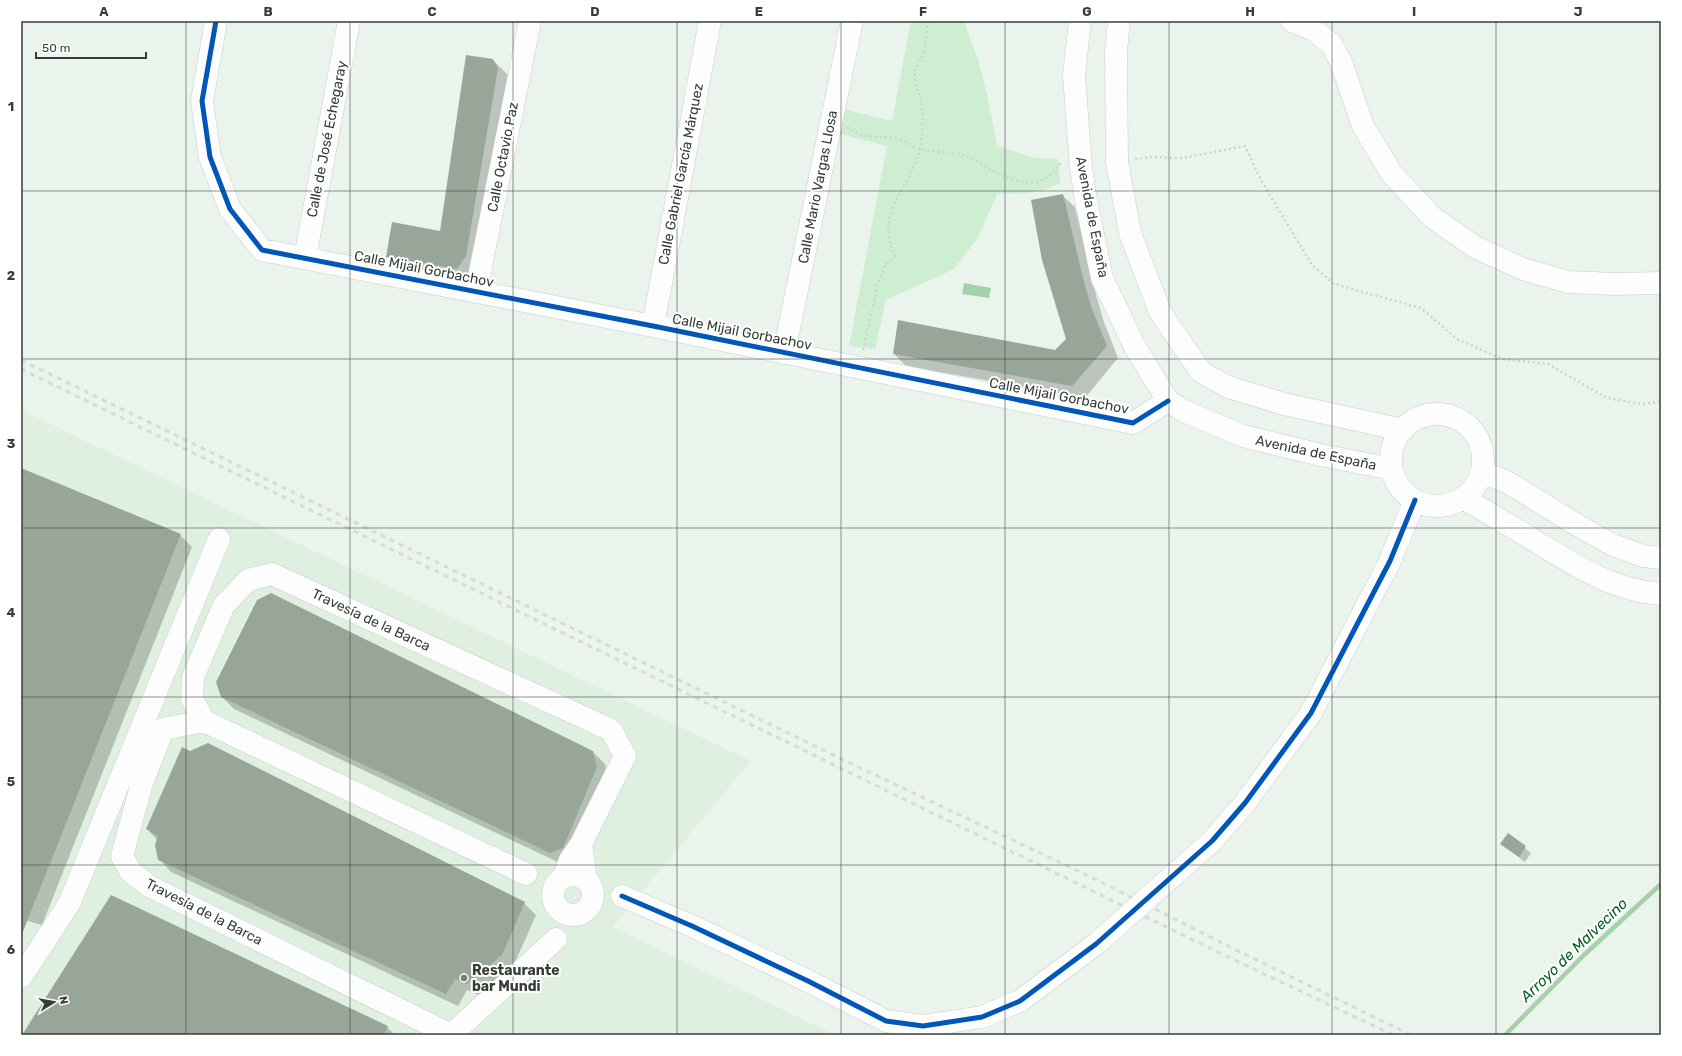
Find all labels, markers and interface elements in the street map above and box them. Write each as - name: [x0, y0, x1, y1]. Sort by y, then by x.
- text: A: [99, 4, 109, 19]
- text: B: [263, 4, 273, 19]
- text: C: [427, 4, 437, 19]
- text: D: [590, 4, 600, 19]
- text: E: [755, 4, 763, 19]
- text: F: [919, 4, 927, 19]
- text: G: [1082, 4, 1092, 19]
- text: H: [1245, 4, 1255, 19]
- text: I: [1412, 4, 1416, 19]
- text: J: [1574, 4, 1582, 19]
- scale bar: [36, 34, 146, 60]
- text: 50 m: [42, 41, 70, 55]
- street label: Calle de José Echegaray: [303, 59, 351, 219]
- street label: Calle Gabriel García Márquez: [655, 82, 707, 266]
- text: 1: [8, 99, 14, 114]
- street label: Calle Octavio Paz: [484, 101, 522, 213]
- street label: Calle Mario Vargas Llosa: [795, 109, 841, 265]
- street label: Avenida de España: [1072, 155, 1112, 279]
- street label: Calle Mijail Gorbachov: [353, 247, 495, 291]
- text: 2: [7, 268, 15, 283]
- street label: Calle Mijail Gorbachov: [671, 310, 813, 354]
- street label: Calle Mijail Gorbachov: [988, 374, 1130, 418]
- street label: Avenida de España: [1254, 432, 1378, 474]
- text: 3: [7, 436, 16, 451]
- street label: Travesía de la Barca: [309, 585, 433, 655]
- text: 4: [7, 605, 16, 620]
- text: 5: [7, 774, 15, 789]
- street label: Travesía de la Barca: [143, 875, 265, 949]
- water label: Arroyo de Malvecino: [1516, 894, 1631, 1006]
- text: 6: [7, 942, 16, 957]
- place label: Restaurante bar Mundi: [472, 962, 560, 995]
- marker: Restaurante bar Mundi: [459, 973, 469, 983]
- north arrow: [34, 982, 74, 1022]
- text: N: [56, 995, 70, 1005]

